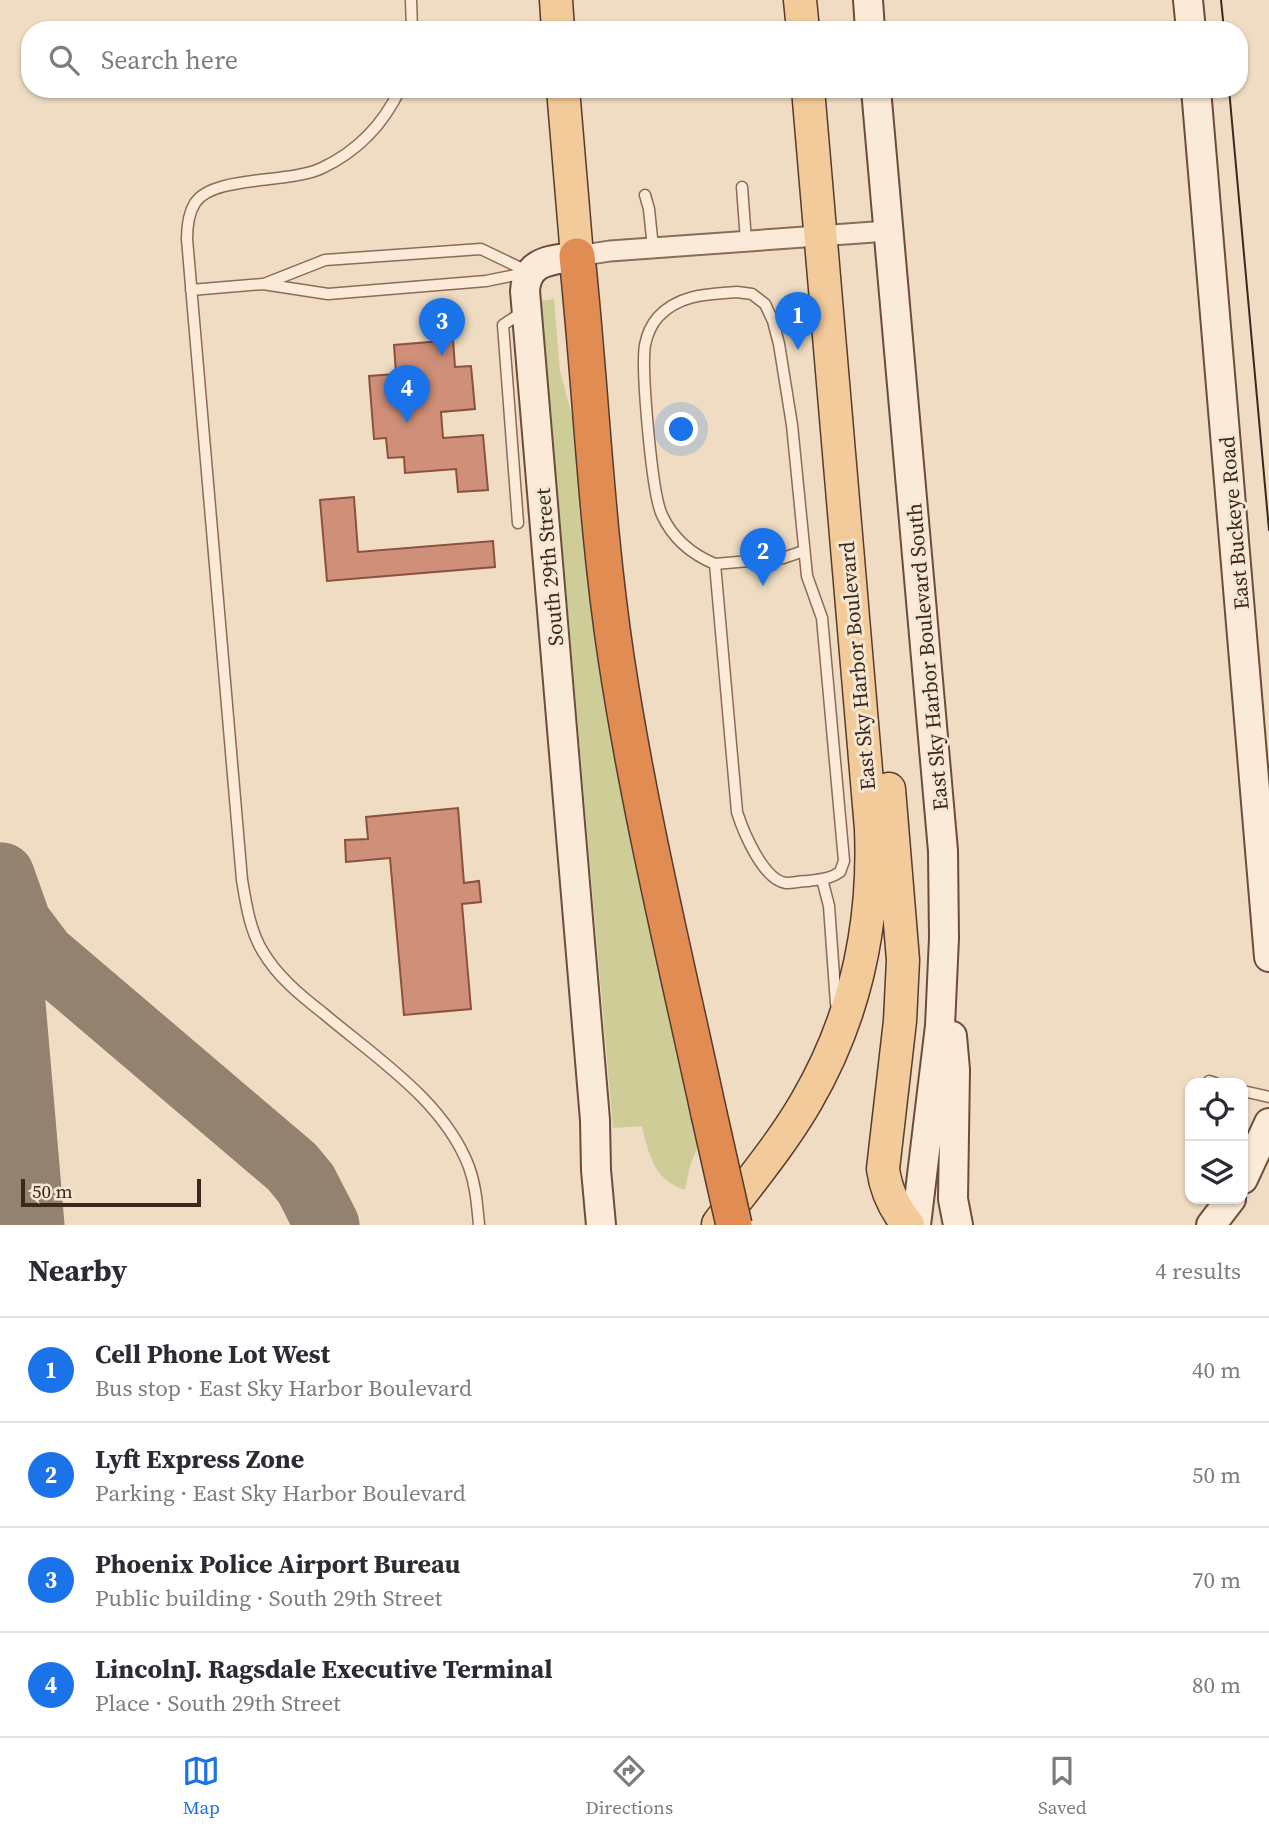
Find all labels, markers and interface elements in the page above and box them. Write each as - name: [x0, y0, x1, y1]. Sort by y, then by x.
- search box: [21, 21, 1248, 98]
- icon: search: [45, 41, 83, 79]
- text: Search here: [101, 42, 238, 78]
- pin: 1: [775, 292, 821, 350]
- pin: 3: [419, 298, 465, 356]
- pin: 4: [384, 365, 430, 423]
- your location: [664, 412, 698, 446]
- street label: East Buckeye Road: [1212, 435, 1256, 611]
- street label: South 29th Street: [528, 487, 570, 647]
- street label: East Sky Harbor Boulevard South: [899, 502, 955, 812]
- pin: 2: [740, 528, 786, 586]
- street label: East Sky Harbor Boulevard: [832, 540, 882, 792]
- map controls: [1185, 1078, 1248, 1204]
- button: locate: [1185, 1078, 1248, 1141]
- button: layers: [1185, 1141, 1248, 1204]
- scale bar: [21, 1176, 201, 1208]
- text: 50 m: [32, 1178, 73, 1204]
- text: Nearby: [28, 1250, 127, 1291]
- text: 4 results: [1155, 1255, 1241, 1287]
- text: Cell Phone Lot West: [95, 1336, 330, 1372]
- text: 1: [45, 1354, 57, 1386]
- text: 40 m: [1192, 1354, 1241, 1386]
- text: Bus stop · East Sky Harbor Boulevard: [95, 1372, 472, 1404]
- text: Lyft Express Zone: [95, 1441, 304, 1477]
- text: 2: [45, 1459, 57, 1491]
- text: 50 m: [1192, 1459, 1241, 1491]
- text: Parking · East Sky Harbor Boulevard: [95, 1477, 466, 1509]
- text: Phoenix Police Airport Bureau: [95, 1546, 460, 1582]
- text: 3: [45, 1564, 57, 1596]
- text: 70 m: [1192, 1564, 1241, 1596]
- text: Public building · South 29th Street: [95, 1582, 442, 1614]
- text: LincolnJ. Ragsdale Executive Terminal: [95, 1651, 553, 1687]
- text: 4: [45, 1669, 57, 1701]
- text: 80 m: [1192, 1669, 1241, 1701]
- text: Place · South 29th Street: [95, 1687, 341, 1719]
- tab: Map: [182, 1752, 220, 1820]
- tab: Directions: [585, 1752, 673, 1820]
- tab: Saved: [1038, 1752, 1087, 1820]

